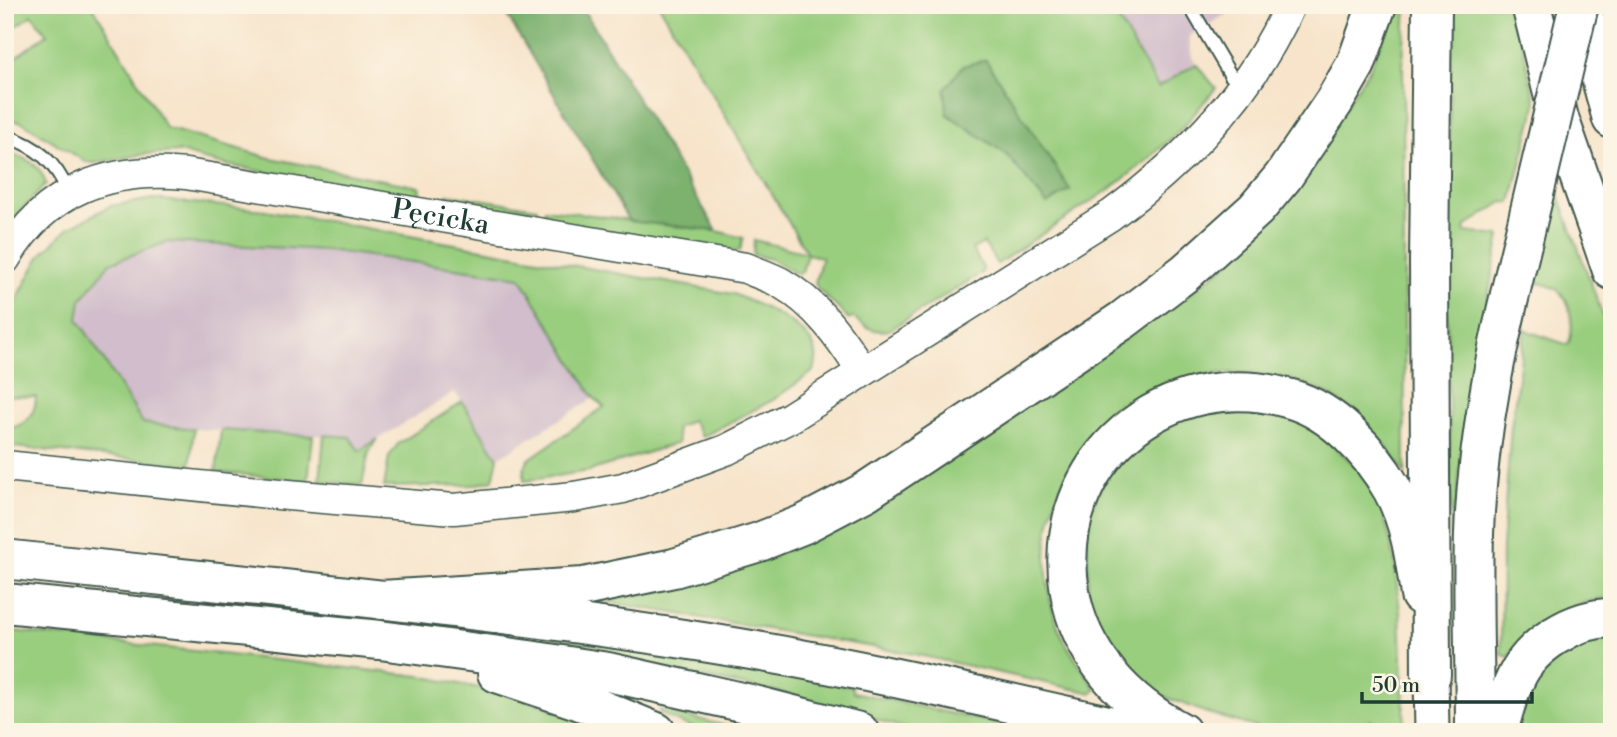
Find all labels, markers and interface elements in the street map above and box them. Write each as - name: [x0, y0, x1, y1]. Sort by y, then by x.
- street label: Pęcicka: [389, 191, 493, 242]
- scale bar: [1362, 660, 1531, 704]
- text: 50 m: [1372, 673, 1420, 699]

